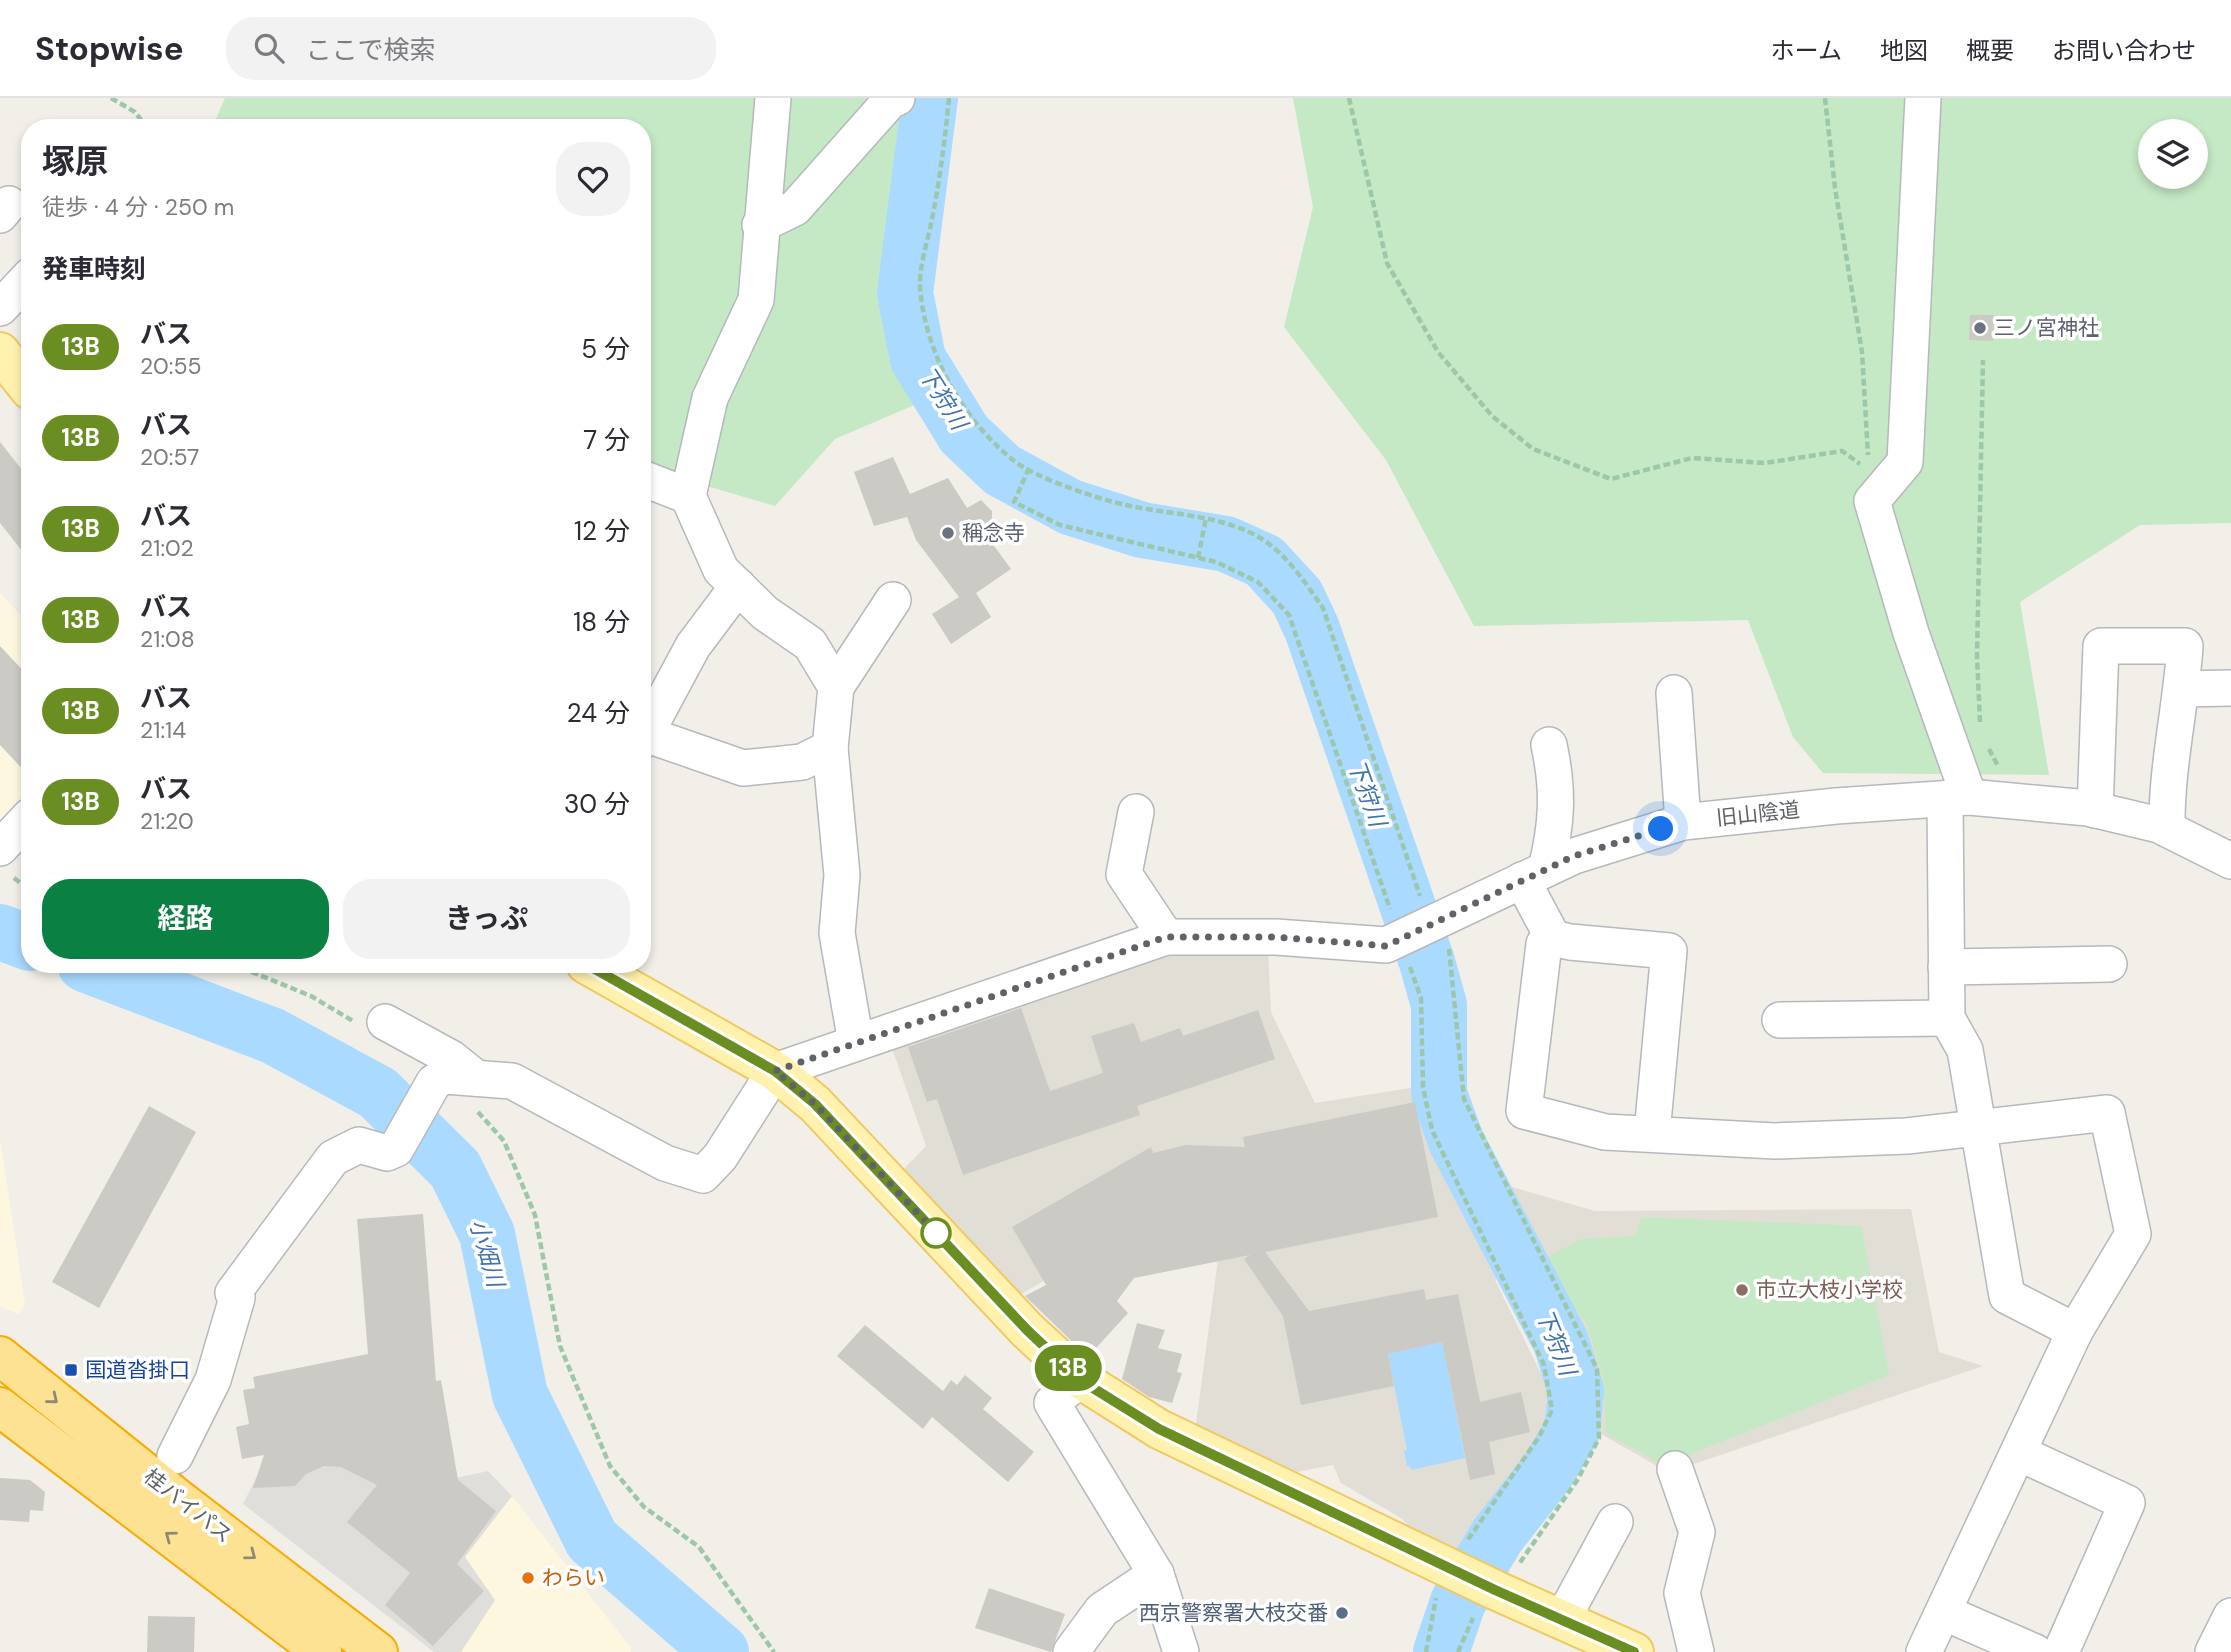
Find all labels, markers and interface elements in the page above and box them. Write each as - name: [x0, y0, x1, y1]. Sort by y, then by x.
- search box: [226, 17, 716, 80]
- text: Stopwise: [35, 27, 184, 70]
- icon: search: [250, 29, 288, 67]
- text: ここで検索: [306, 33, 436, 67]
- text: ホーム: [1771, 35, 1842, 66]
- text: 地図: [1880, 35, 1928, 66]
- text: 概要: [1966, 35, 2014, 66]
- text: お問い合わせ: [2052, 35, 2196, 66]
- map controls: [2138, 119, 2208, 189]
- button: layers: [2138, 119, 2208, 189]
- text: 塚原: [42, 140, 108, 183]
- button: heart: [556, 142, 630, 216]
- text: 徒歩 · 4 分 · 250 m: [42, 192, 234, 222]
- text: 発車時刻: [42, 252, 146, 286]
- place label: 三ノ宮神社: [1994, 314, 2099, 342]
- text: バス: [140, 317, 192, 351]
- marker: 三ノ宮神社: [1972, 320, 1988, 336]
- text: 13B: [61, 331, 100, 362]
- text: 5 分: [581, 332, 630, 366]
- text: 20:55: [140, 351, 201, 381]
- water label: 下狩川: [912, 361, 976, 438]
- text: バス: [140, 408, 192, 442]
- text: 13B: [61, 422, 100, 453]
- text: 7 分: [583, 423, 630, 457]
- text: 20:57: [140, 442, 199, 472]
- text: バス: [140, 499, 192, 533]
- text: 13B: [61, 513, 100, 544]
- text: 12 分: [574, 514, 630, 548]
- place label: 稱念寺: [962, 519, 1025, 547]
- marker: 稱念寺: [940, 525, 956, 541]
- text: 21:02: [140, 533, 194, 563]
- text: バス: [140, 590, 192, 624]
- text: 13B: [61, 604, 100, 635]
- text: 18 分: [573, 605, 630, 639]
- text: 21:08: [140, 624, 195, 654]
- text: バス: [140, 681, 192, 715]
- text: 13B: [61, 695, 100, 726]
- text: 24 分: [567, 696, 630, 730]
- text: 21:14: [140, 715, 186, 745]
- water label: 下狩川: [1341, 755, 1394, 833]
- text: バス: [140, 772, 192, 806]
- text: 13B: [61, 786, 100, 817]
- text: 30 分: [564, 787, 630, 821]
- street label: 旧山陰道: [1715, 796, 1801, 832]
- text: 21:20: [140, 806, 194, 836]
- your location: [1643, 811, 1678, 846]
- button: 経路: [42, 879, 329, 959]
- button: きっぷ: [343, 879, 630, 959]
- water label: 小畑川: [463, 1216, 512, 1293]
- unlabelled marker: [921, 1218, 951, 1248]
- place label: 市立大枝小学校: [1756, 1276, 1903, 1304]
- marker: 市立大枝小学校: [1734, 1282, 1750, 1298]
- water label: 下狩川: [1529, 1304, 1584, 1382]
- line badge: 13B: [1028, 1345, 1108, 1391]
- text: 13B: [1049, 1352, 1087, 1383]
- place label: 国道沓掛口: [85, 1356, 190, 1384]
- marker: 国道沓掛口: [63, 1362, 79, 1378]
- one-way arrow: [46, 1390, 58, 1403]
- street label: 桂バイパス: [138, 1463, 238, 1549]
- one-way arrow: [165, 1532, 178, 1545]
- one-way arrow: [243, 1546, 256, 1559]
- place label: わらい: [542, 1564, 605, 1592]
- marker: わらい: [520, 1570, 536, 1586]
- place label: 西京警察署大枝交番: [1139, 1599, 1328, 1627]
- marker: 西京警察署大枝交番: [1334, 1605, 1350, 1621]

